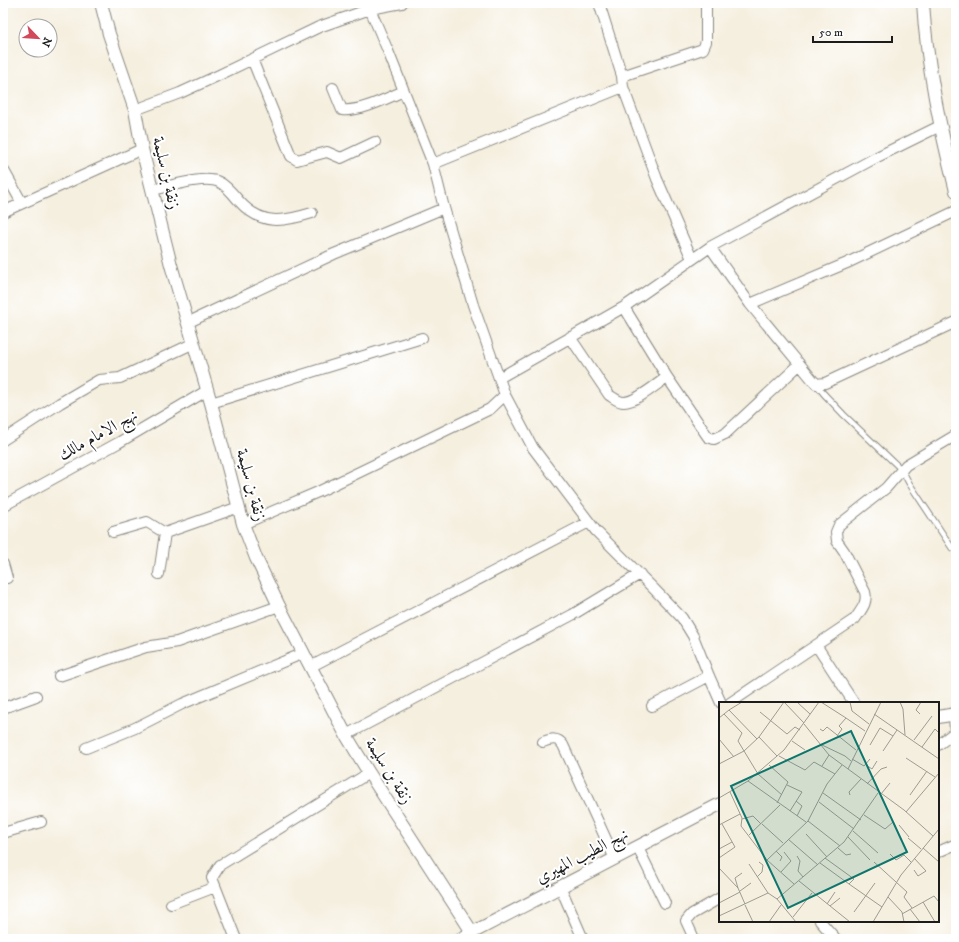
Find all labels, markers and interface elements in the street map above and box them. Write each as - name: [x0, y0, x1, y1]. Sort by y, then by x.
- north arrow: [18, 18, 58, 58]
- scale bar: [813, 18, 892, 44]
- text: 50 m: [819, 25, 843, 40]
- text: N: [38, 35, 54, 49]
- street label: زنقة بن سليمة: [147, 134, 185, 212]
- street label: نهج الامام مالك: [54, 404, 144, 469]
- street label: زنقة بن سليمة: [231, 446, 271, 524]
- inset map: [719, 702, 939, 922]
- street label: زنقة بن سليمة: [360, 734, 418, 808]
- street label: نهج الطيب المهيري: [532, 823, 634, 892]

